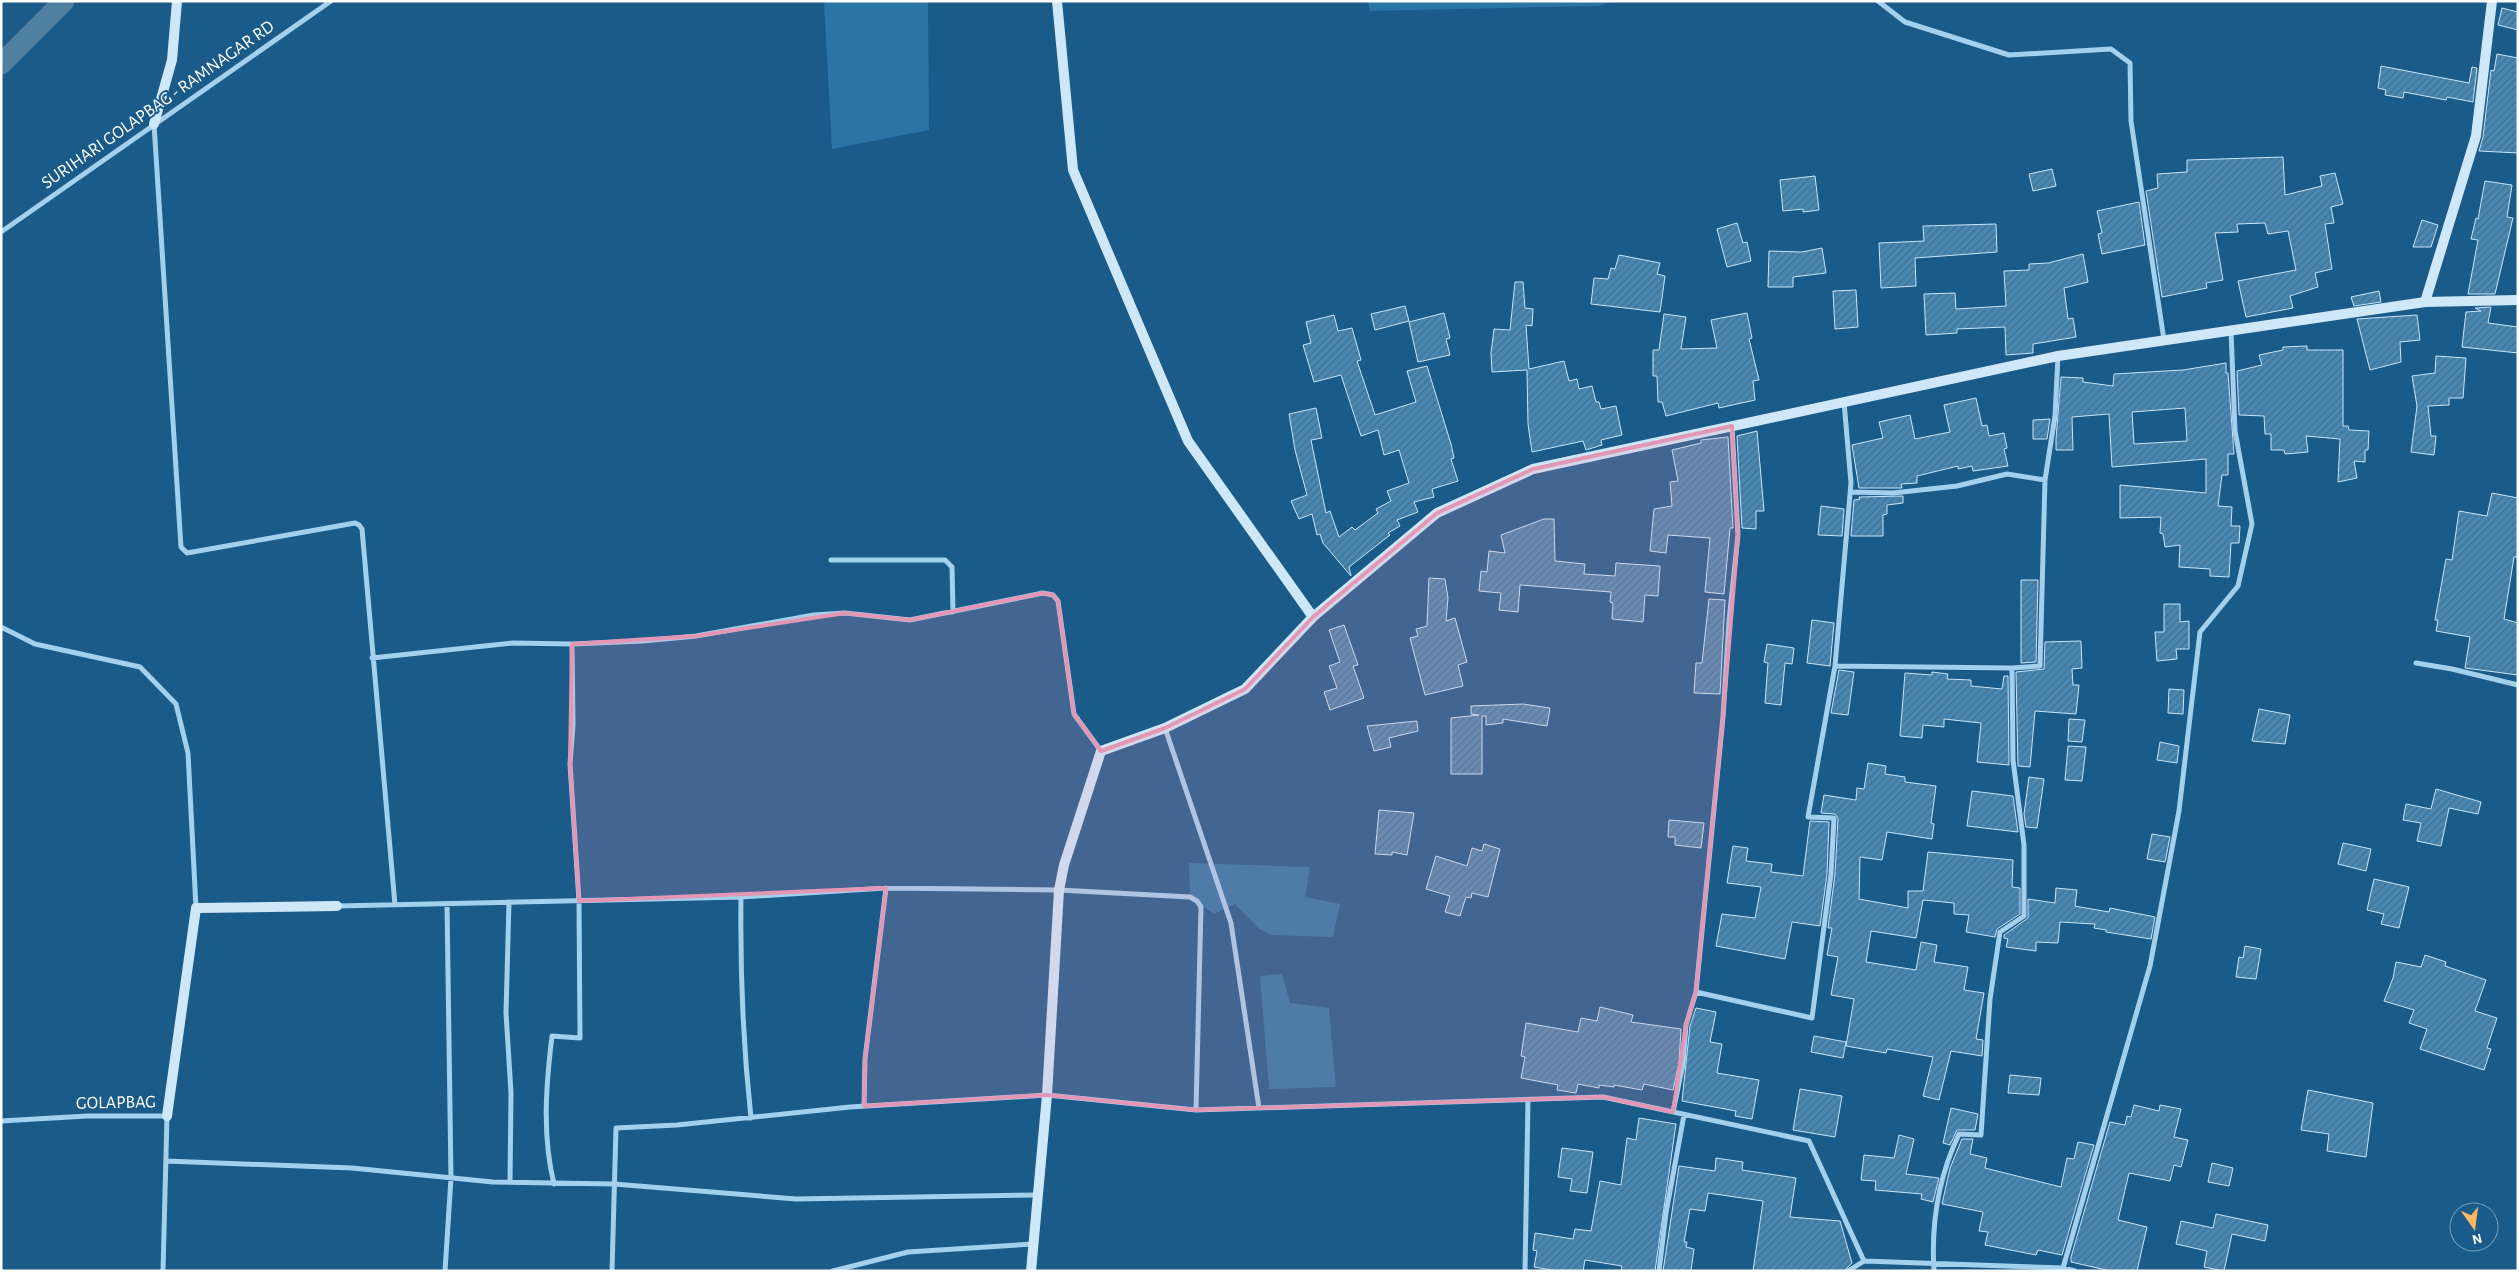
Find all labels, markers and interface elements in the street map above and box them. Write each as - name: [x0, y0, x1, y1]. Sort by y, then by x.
- street label: SURIHARI GOLAPBAG - RAMNAGAR RD: [38, 17, 278, 193]
- street label: GOLAPBAG: [76, 1093, 156, 1113]
- north arrow: [2449, 1202, 2499, 1252]
- text: N: [2470, 1231, 2483, 1247]

